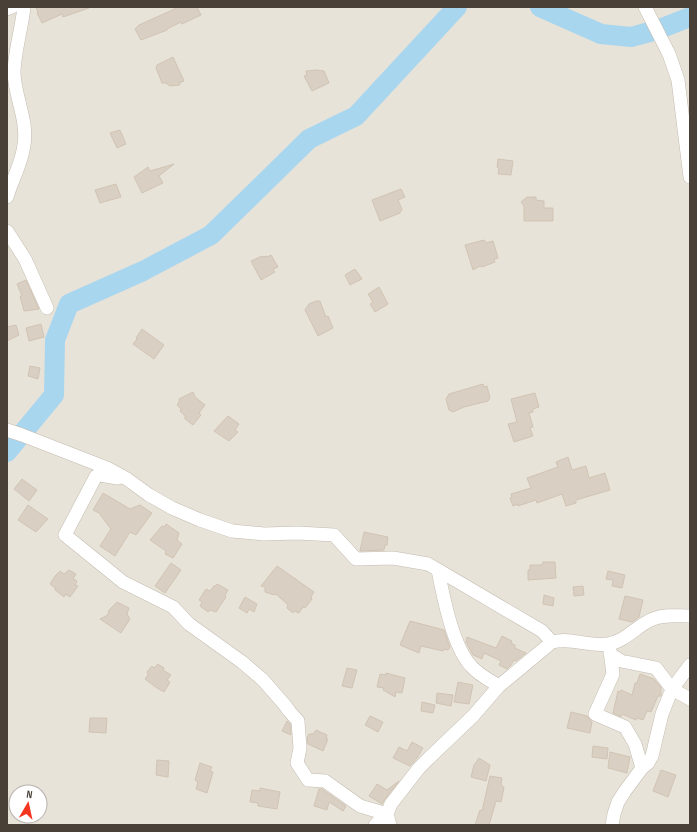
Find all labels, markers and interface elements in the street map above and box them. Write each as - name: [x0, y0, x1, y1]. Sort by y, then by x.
- north arrow: [8, 784, 48, 824]
- text: N: [26, 788, 34, 802]

